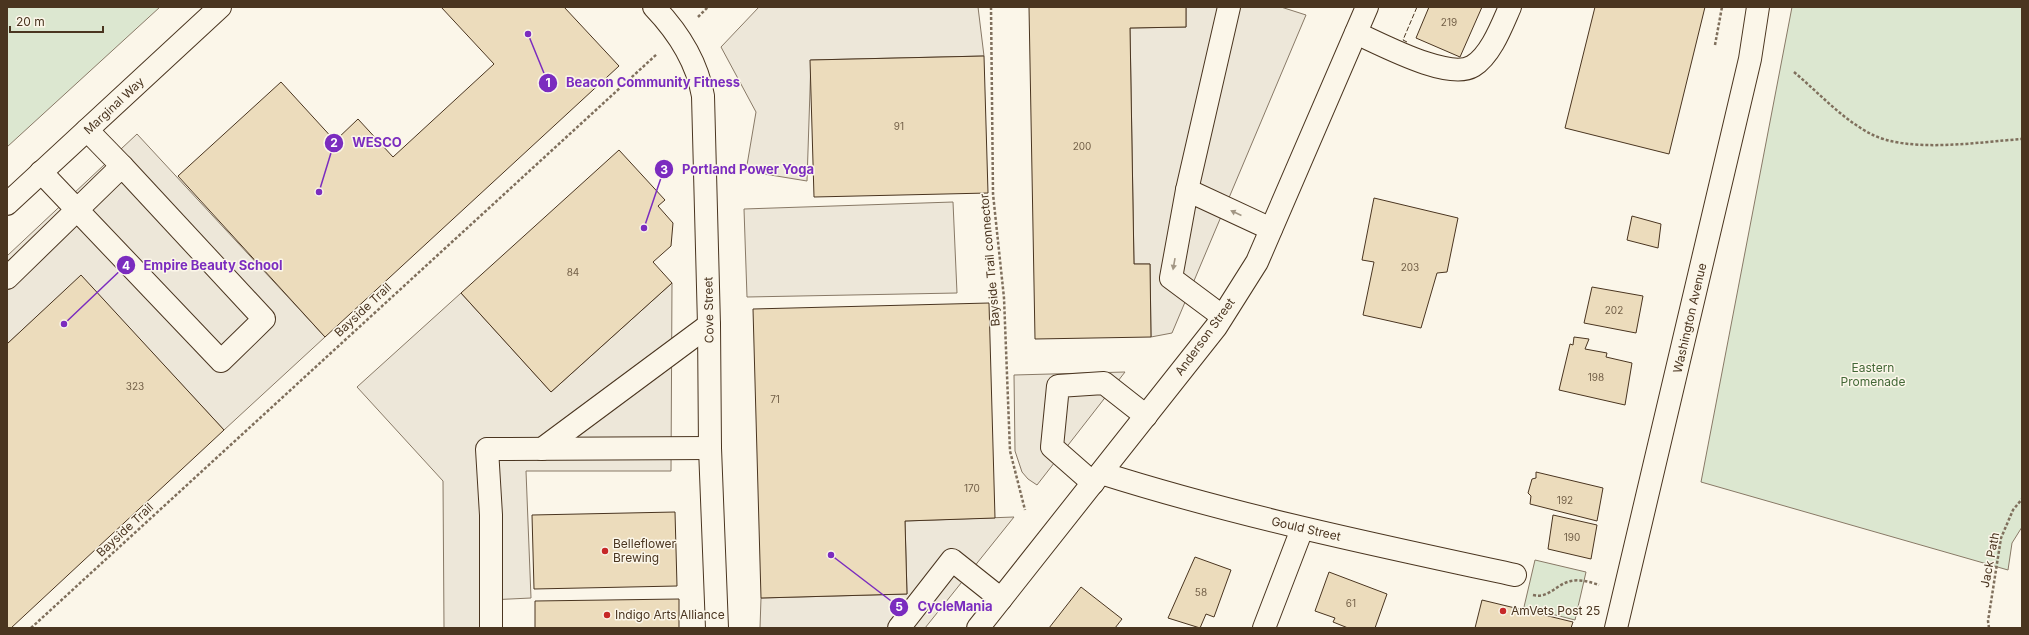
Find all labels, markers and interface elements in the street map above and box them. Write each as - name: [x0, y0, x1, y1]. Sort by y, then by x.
- scale bar: [10, 8, 103, 34]
- text: 20 m: [16, 14, 45, 29]
- house number: 219: [1441, 16, 1457, 28]
- callout: Beacon Community Fitness: [538, 70, 748, 95]
- street label: Marginal Way: [80, 74, 147, 137]
- text: Beacon Community Fitness: [566, 74, 740, 90]
- text: 1: [545, 75, 551, 90]
- house number: 91: [894, 120, 904, 132]
- callout: WESCO: [324, 130, 410, 155]
- text: WESCO: [352, 134, 402, 150]
- text: 2: [330, 135, 338, 150]
- house number: 200: [1073, 140, 1091, 152]
- callout: Portland Power Yoga: [654, 157, 822, 182]
- text: Portland Power Yoga: [682, 161, 814, 177]
- text: 3: [660, 162, 668, 177]
- street label: Bayside Trail connector: [976, 193, 1003, 327]
- one-way arrow: [1230, 210, 1242, 216]
- callout: Empire Beauty School: [116, 253, 291, 278]
- text: Empire Beauty School: [143, 257, 283, 273]
- text: 4: [122, 258, 130, 273]
- one-way arrow: [1171, 258, 1177, 270]
- house number: 203: [1401, 261, 1419, 273]
- street label: Washington Avenue: [1670, 261, 1709, 374]
- house number: 84: [567, 266, 579, 278]
- street label: Cove Street: [700, 277, 717, 343]
- street label: Bayside Trail: [331, 280, 394, 340]
- street label: Anderson Street: [1171, 295, 1238, 378]
- house number: 202: [1605, 304, 1623, 316]
- park label: Eastern Promenade: [1841, 360, 1905, 389]
- house number: 198: [1588, 371, 1604, 383]
- house number: 323: [126, 380, 144, 392]
- house number: 71: [770, 393, 780, 405]
- house number: 170: [964, 482, 980, 494]
- house number: 192: [1557, 494, 1573, 506]
- street label: Bayside Trail: [93, 500, 156, 560]
- street label: Gould Street: [1270, 513, 1342, 544]
- house number: 190: [1564, 531, 1580, 543]
- street label: Jack Path: [1977, 531, 2002, 589]
- place label: Belleflower Brewing: [613, 536, 677, 565]
- marker: Belleflower Brewing: [600, 546, 610, 556]
- house number: 58: [1195, 586, 1207, 598]
- callout: CycleMania: [889, 594, 1000, 619]
- house number: 61: [1346, 597, 1356, 609]
- text: CycleMania: [917, 598, 993, 614]
- text: 5: [895, 599, 903, 614]
- place label: AmVets Post 25: [1511, 603, 1600, 618]
- marker: AmVets Post 25: [1498, 606, 1508, 616]
- place label: Indigo Arts Alliance: [615, 607, 725, 622]
- marker: Indigo Arts Alliance: [602, 610, 612, 620]

